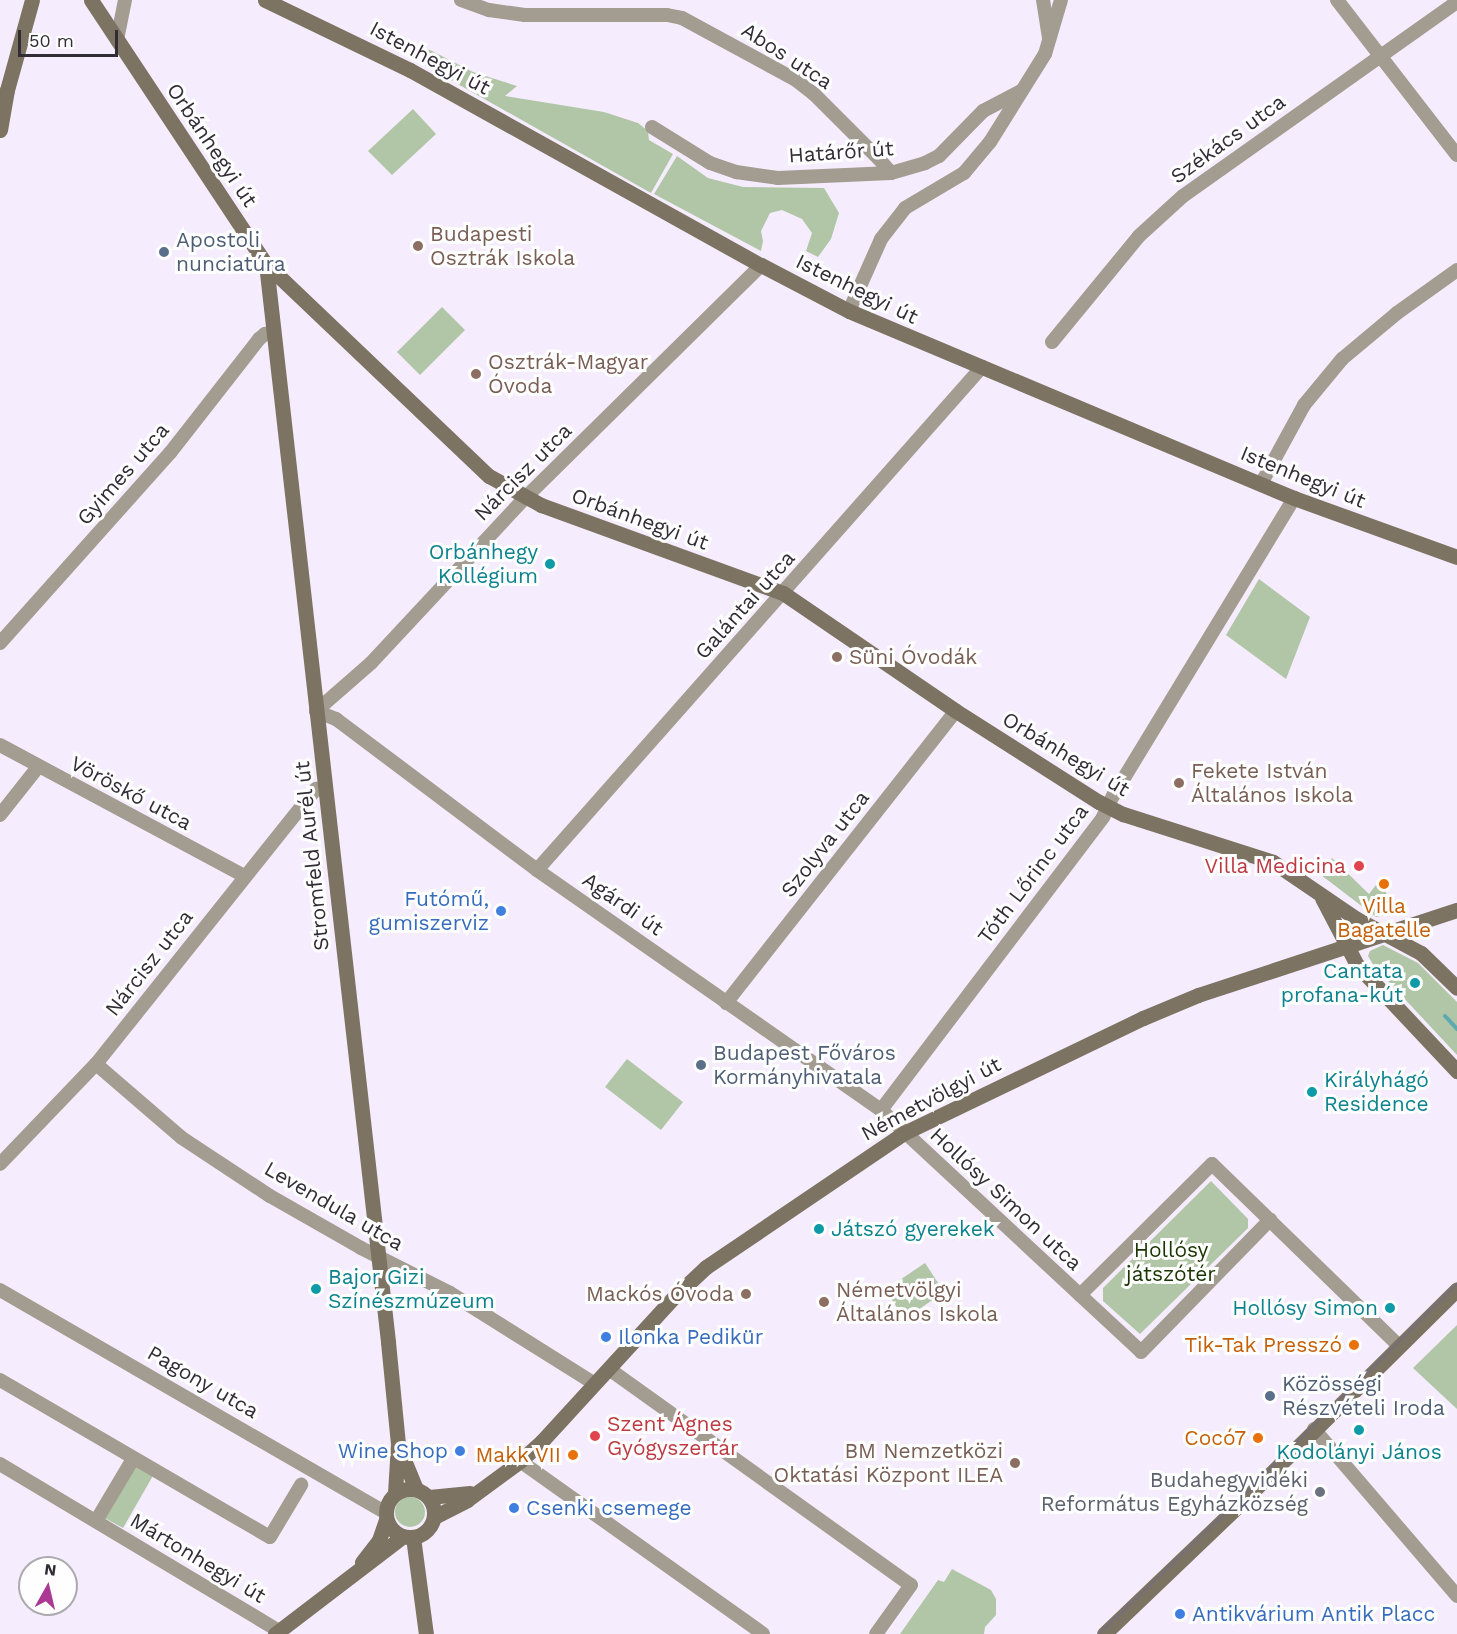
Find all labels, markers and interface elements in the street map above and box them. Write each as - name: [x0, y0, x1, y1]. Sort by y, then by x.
- street label: Istenhegyi út: [366, 16, 494, 100]
- street label: Abos utca: [737, 17, 837, 95]
- scale bar: [21, 18, 122, 56]
- text: 50 m: [29, 30, 74, 51]
- street label: Orbánhegyi út: [161, 78, 263, 212]
- street label: Székács utca: [1166, 89, 1290, 189]
- street label: Határőr út: [787, 136, 895, 168]
- place label: Budapesti Osztrák Iskola: [430, 221, 576, 271]
- place label: Apostoli nunciatúra: [176, 227, 286, 277]
- marker: Budapesti Osztrák Iskola: [411, 239, 425, 253]
- marker: Apostoli nunciatúra: [157, 245, 171, 259]
- street label: Istenhegyi út: [792, 249, 922, 329]
- place label: Osztrák-Magyar Óvoda: [488, 349, 648, 399]
- marker: Osztrák-Magyar Óvoda: [469, 367, 483, 381]
- street label: Gyimes utca: [72, 418, 174, 530]
- street label: Nárcisz utca: [469, 418, 577, 526]
- street label: Istenhegyi út: [1237, 440, 1369, 514]
- street label: Orbánhegyi út: [568, 483, 712, 555]
- place label: Orbánhegy Kollégium: [429, 539, 538, 589]
- street label: Galántai utca: [690, 546, 800, 664]
- marker: Orbánhegy Kollégium: [543, 557, 557, 571]
- place label: Süni Óvodák: [849, 644, 977, 670]
- marker: Süni Óvodák: [830, 650, 844, 664]
- street label: Orbánhegyi út: [998, 706, 1134, 802]
- street label: Vöröskő utca: [66, 750, 196, 836]
- place label: Fekete István Általános Iskola: [1191, 758, 1353, 808]
- street label: Stromfeld Aurél út: [289, 759, 335, 953]
- marker: Fekete István Általános Iskola: [1172, 776, 1186, 790]
- street label: Szolyva utca: [775, 785, 875, 903]
- street label: Tóth Lőrinc utca: [972, 799, 1094, 949]
- place label: Villa Medicina: [1204, 853, 1346, 879]
- marker: Villa Medicina: [1350, 857, 1368, 875]
- street label: Agárdi út: [578, 867, 668, 941]
- marker: Villa Bagatelle: [1377, 877, 1391, 891]
- place label: Futómű, gumiszerviz: [369, 886, 489, 936]
- place label: Villa Bagatelle: [1337, 893, 1431, 943]
- marker: Futómű, gumiszerviz: [494, 904, 508, 918]
- street label: Nárcisz utca: [100, 905, 198, 1021]
- place label: Cantata profana-kút: [1281, 958, 1403, 1008]
- marker: Cantata profana-kút: [1408, 976, 1422, 990]
- place label: Budapest Főváros Kormányhivatala: [713, 1040, 896, 1090]
- street label: Németvölgyi út: [857, 1052, 1005, 1146]
- marker: Budapest Főváros Kormányhivatala: [694, 1058, 708, 1072]
- place label: Királyhágó Residence: [1324, 1067, 1429, 1117]
- marker: Királyhágó Residence: [1305, 1085, 1319, 1099]
- street label: Hollósy Simon utca: [925, 1122, 1087, 1276]
- street label: Levendula utca: [260, 1156, 408, 1256]
- place label: Játszó gyerekek: [831, 1216, 995, 1242]
- marker: Játszó gyerekek: [812, 1222, 826, 1236]
- park label: Hollósy játszótér: [1126, 1237, 1216, 1287]
- place label: Bajor Gizi Színészmúzeum: [328, 1264, 495, 1314]
- place label: Németvölgyi Általános Iskola: [836, 1277, 998, 1327]
- place label: Mackós Óvoda: [586, 1281, 734, 1307]
- marker: Bajor Gizi Színészmúzeum: [309, 1282, 323, 1296]
- marker: Mackós Óvoda: [739, 1287, 753, 1301]
- marker: Németvölgyi Általános Iskola: [817, 1295, 831, 1309]
- place label: Hollósy Simon: [1232, 1295, 1378, 1321]
- marker: Hollósy Simon: [1383, 1301, 1397, 1315]
- place label: Ilonka Pedikür: [618, 1324, 764, 1350]
- marker: Ilonka Pedikür: [599, 1330, 613, 1344]
- place label: Tik-Tak Presszó: [1184, 1332, 1342, 1358]
- marker: Tik-Tak Presszó: [1347, 1338, 1361, 1352]
- street label: Pagony utca: [143, 1340, 263, 1424]
- place label: Közösségi Részvételi Iroda: [1282, 1371, 1445, 1421]
- marker: Közösségi Részvételi Iroda: [1263, 1389, 1277, 1403]
- place label: Szent Ágnes Gyógyszertár: [607, 1411, 739, 1461]
- marker: Kodolányi János: [1352, 1423, 1366, 1437]
- place label: Cocó7: [1184, 1425, 1246, 1451]
- marker: Szent Ágnes Gyógyszertár: [588, 1429, 602, 1443]
- marker: Cocó7: [1251, 1431, 1265, 1445]
- place label: Wine Shop: [338, 1438, 448, 1464]
- place label: BM Nemzetközi Oktatási Központ ILEA: [774, 1438, 1003, 1488]
- place label: Kodolányi János: [1276, 1439, 1442, 1465]
- place label: Makk VII: [474, 1442, 561, 1468]
- marker: Wine Shop: [453, 1444, 467, 1458]
- marker: Makk VII: [566, 1448, 580, 1462]
- marker: BM Nemzetközi Oktatási Központ ILEA: [1008, 1456, 1022, 1470]
- place label: Budahegyvidéki Református Egyházközség: [1041, 1467, 1308, 1517]
- marker: Budahegyvidéki Református Egyházközség: [1313, 1485, 1327, 1499]
- place label: Csenki csemege: [526, 1495, 692, 1521]
- marker: Csenki csemege: [507, 1501, 521, 1515]
- street label: Mártonhegyi út: [126, 1508, 270, 1608]
- north arrow: [18, 1556, 78, 1616]
- text: N: [43, 1559, 57, 1580]
- place label: Antikvárium Antik Placc: [1192, 1601, 1437, 1627]
- marker: Antikvárium Antik Placc: [1173, 1607, 1187, 1621]

